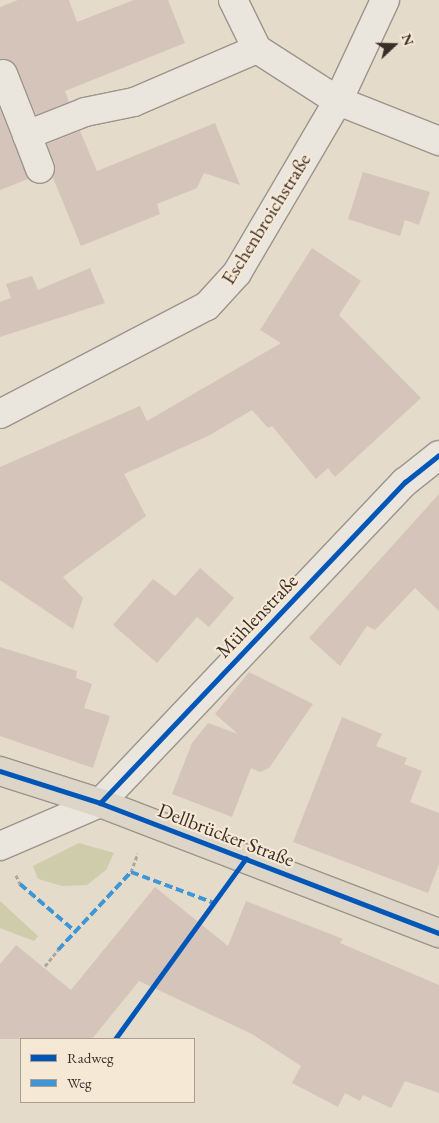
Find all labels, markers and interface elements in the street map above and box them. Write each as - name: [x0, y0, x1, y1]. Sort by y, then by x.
- north arrow: [369, 20, 419, 70]
- text: N: [398, 31, 418, 48]
- street label: Eschenbroichstraße: [216, 149, 316, 289]
- street label: Mühlenstraße: [211, 569, 303, 663]
- street label: Dellbrücker Straße: [154, 798, 298, 872]
- legend: [20, 1038, 195, 1103]
- text: Radweg: [67, 1048, 114, 1067]
- text: Weg: [67, 1073, 92, 1092]

